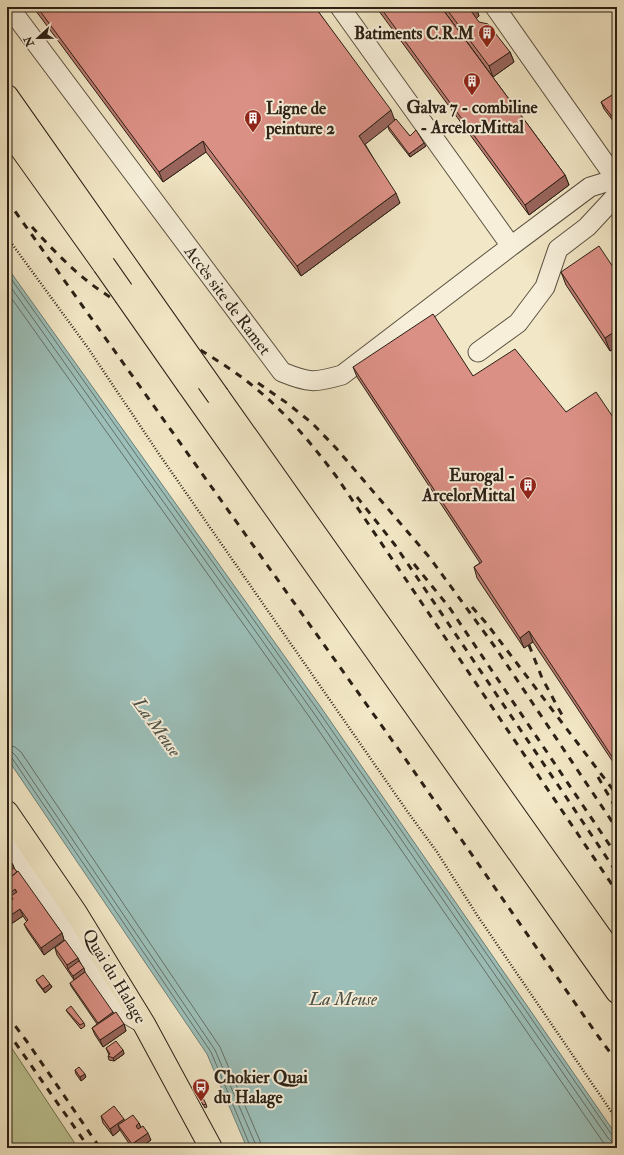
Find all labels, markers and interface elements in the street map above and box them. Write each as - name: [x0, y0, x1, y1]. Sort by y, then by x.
- north arrow: [18, 18, 58, 58]
- place label: Batiments C.R.M: [354, 23, 475, 44]
- building icon: Batiments C.R.M: [477, 23, 497, 48]
- text: N: [21, 33, 37, 49]
- building icon: Galva 7 - combiline - ArcelorMittal: [462, 71, 482, 96]
- place label: Galva 7 - combiline - ArcelorMittal: [406, 97, 538, 138]
- place label: Ligne de peinture 2: [265, 98, 335, 140]
- building icon: Ligne de peinture 2: [243, 108, 263, 133]
- street label: Accès site de Ramet: [179, 241, 276, 359]
- place label: Eurogal - ArcelorMittal: [421, 465, 516, 506]
- building icon: Eurogal - ArcelorMittal: [518, 475, 538, 500]
- water label: La Meuse: [127, 692, 186, 762]
- street label: Quai du Halage: [78, 925, 151, 1027]
- water label: La Meuse: [308, 988, 378, 1011]
- place label: Chokier Quai du Halage: [214, 1067, 308, 1109]
- bus stop icon: Chokier Quai du Halage: [191, 1077, 211, 1102]

